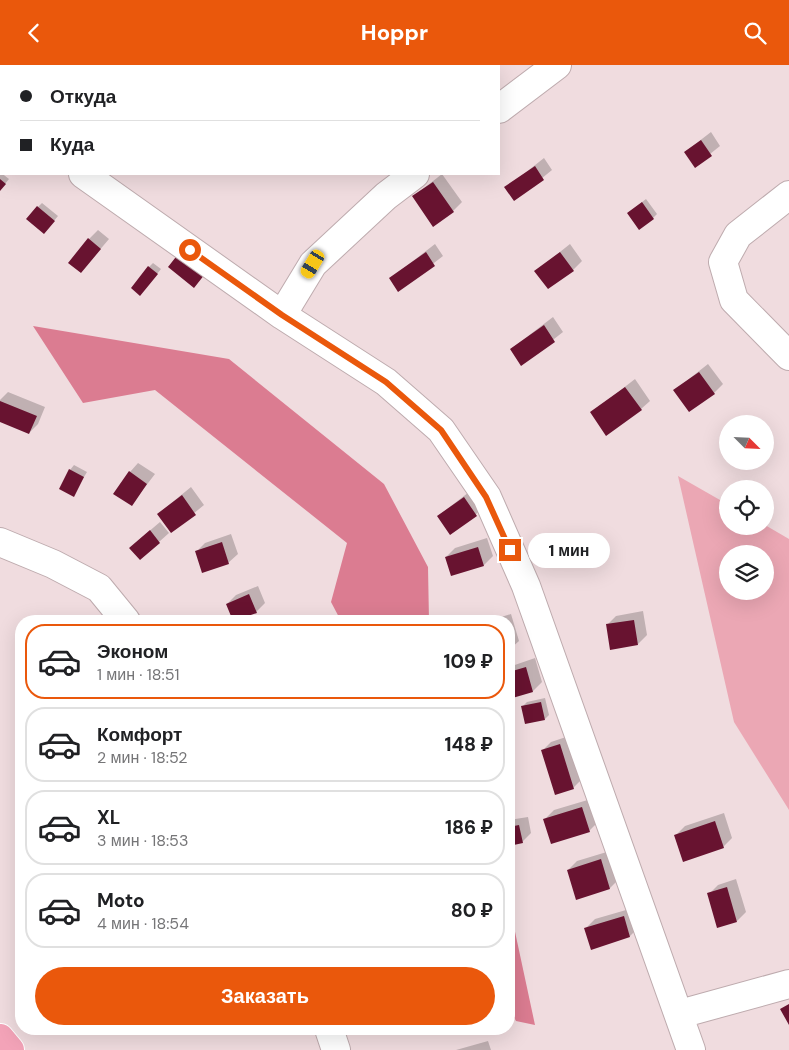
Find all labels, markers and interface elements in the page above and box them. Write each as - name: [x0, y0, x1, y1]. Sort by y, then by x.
- text: Hoppr: [361, 18, 428, 47]
- icon: back: [20, 19, 48, 47]
- icon: search: [741, 19, 769, 47]
- text: Откуда: [50, 84, 116, 109]
- text: Куда: [50, 132, 94, 157]
- route start: [179, 239, 201, 261]
- car: [298, 247, 327, 281]
- north arrow: [719, 415, 774, 470]
- map controls: [719, 415, 774, 600]
- button: locate: [719, 480, 774, 535]
- callout: 1 мин: [528, 533, 610, 567]
- route end: [499, 539, 521, 561]
- text: 1 мин: [549, 540, 589, 561]
- button: layers: [719, 545, 774, 600]
- icon: car: [37, 639, 82, 684]
- text: Эконом: [97, 639, 168, 664]
- text: 109 ₽: [444, 649, 493, 674]
- text: 1 мин · 18:51: [97, 664, 179, 685]
- icon: car: [37, 722, 82, 767]
- text: Комфорт: [97, 722, 182, 747]
- text: 148 ₽: [445, 732, 493, 757]
- text: 2 мин · 18:52: [97, 747, 188, 768]
- icon: car: [37, 805, 82, 850]
- text: XL: [97, 805, 120, 830]
- text: 186 ₽: [445, 815, 493, 840]
- text: 3 мин · 18:53: [97, 830, 188, 851]
- icon: car: [37, 888, 82, 933]
- text: Moto: [97, 888, 145, 913]
- text: 80 ₽: [451, 898, 493, 923]
- text: 4 мин · 18:54: [97, 913, 189, 934]
- button: Заказать: [35, 967, 495, 1025]

